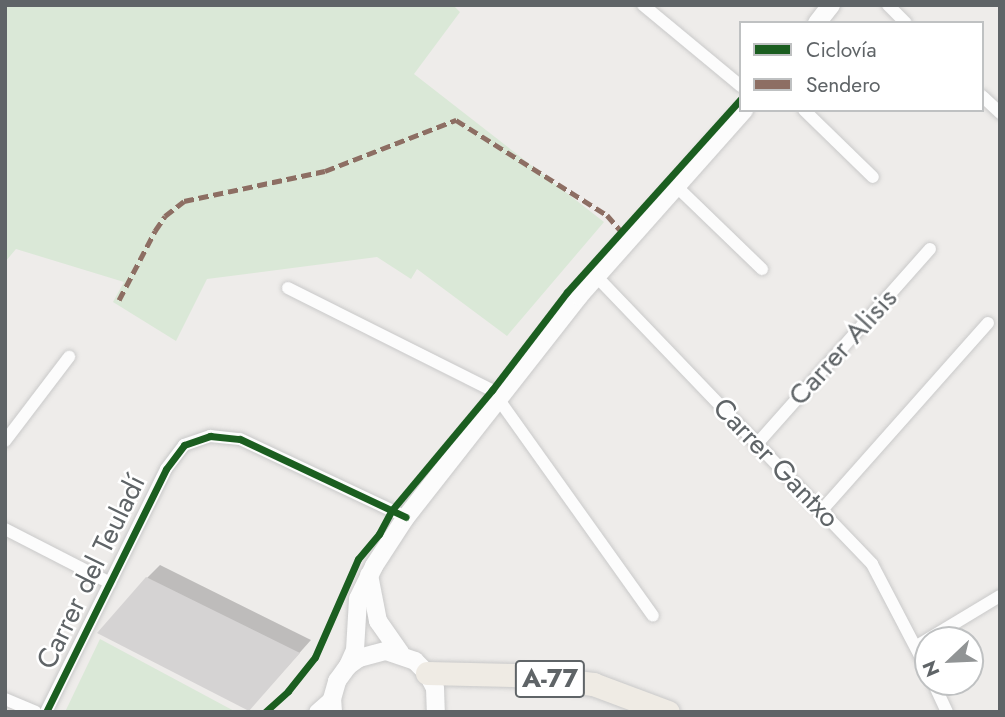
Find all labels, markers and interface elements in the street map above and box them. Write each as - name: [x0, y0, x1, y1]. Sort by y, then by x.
- legend: [739, 21, 984, 112]
- text: Ciclovía: [806, 35, 877, 65]
- text: Sendero: [806, 70, 881, 100]
- street label: Carrer Alisis: [782, 282, 904, 412]
- street label: Carrer Gantxo: [706, 391, 846, 535]
- street label: Carrer del Teuladí: [30, 470, 152, 674]
- north arrow: [914, 626, 984, 696]
- road number: A-77: [513, 656, 587, 702]
- text: N: [916, 656, 946, 681]

